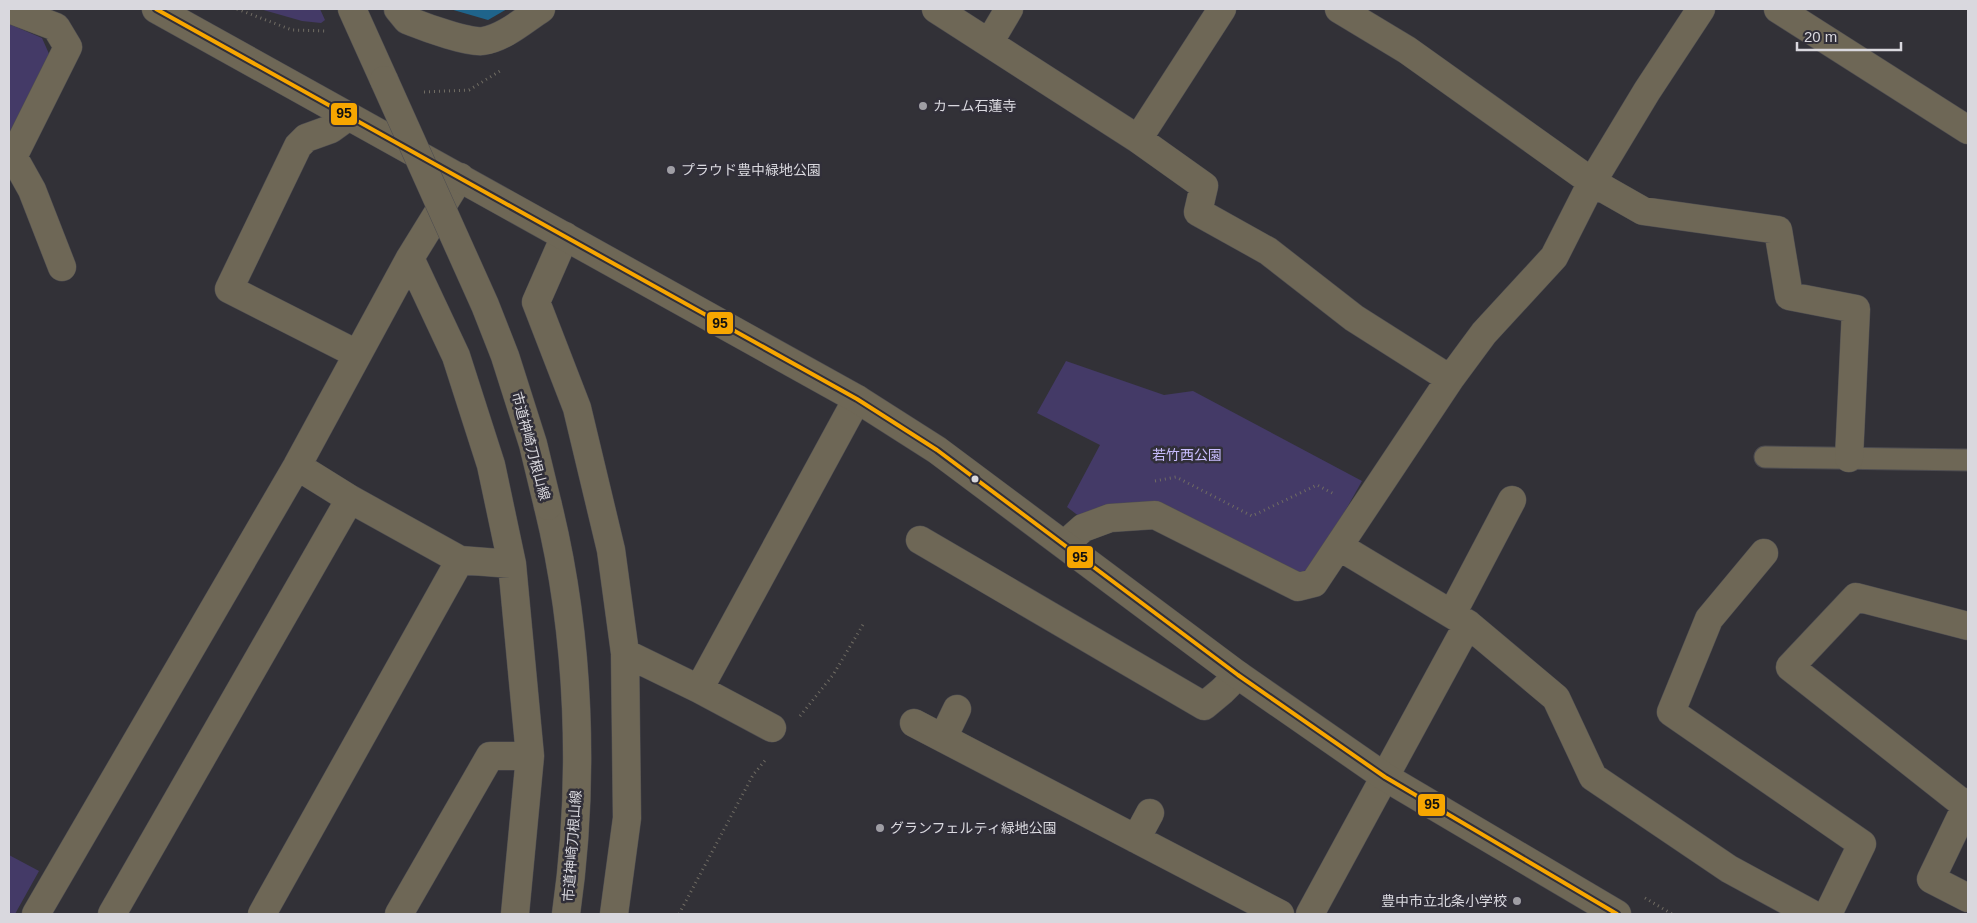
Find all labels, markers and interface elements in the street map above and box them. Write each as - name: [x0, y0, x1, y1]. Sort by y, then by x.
- scale bar: [1797, 20, 1901, 52]
- text: 20 m: [1804, 28, 1837, 45]
- place label: カーム石蓮寺: [933, 98, 1017, 114]
- marker: カーム石蓮寺: [917, 100, 929, 112]
- line badge: 95: [330, 102, 358, 126]
- text: 95: [336, 105, 352, 121]
- place label: プラウド豊中緑地公園: [681, 162, 821, 178]
- marker: プラウド豊中緑地公園: [665, 164, 677, 176]
- line badge: 95: [706, 311, 734, 335]
- text: 95: [712, 315, 728, 331]
- street label: 市道神崎刀根山線: [509, 390, 553, 502]
- park label: 若竹西公園: [1152, 447, 1222, 463]
- unlabelled marker: [970, 474, 980, 484]
- line badge: 95: [1066, 545, 1094, 569]
- text: 95: [1072, 549, 1088, 565]
- street label: 市道神崎刀根山線: [560, 790, 584, 902]
- line badge: 95: [1417, 793, 1446, 817]
- text: 95: [1424, 796, 1440, 812]
- place label: グランフェルティ緑地公園: [890, 820, 1057, 836]
- marker: グランフェルティ緑地公園: [874, 822, 886, 834]
- place label: 豊中市立北条小学校: [1381, 893, 1507, 909]
- marker: 豊中市立北条小学校: [1511, 895, 1523, 907]

